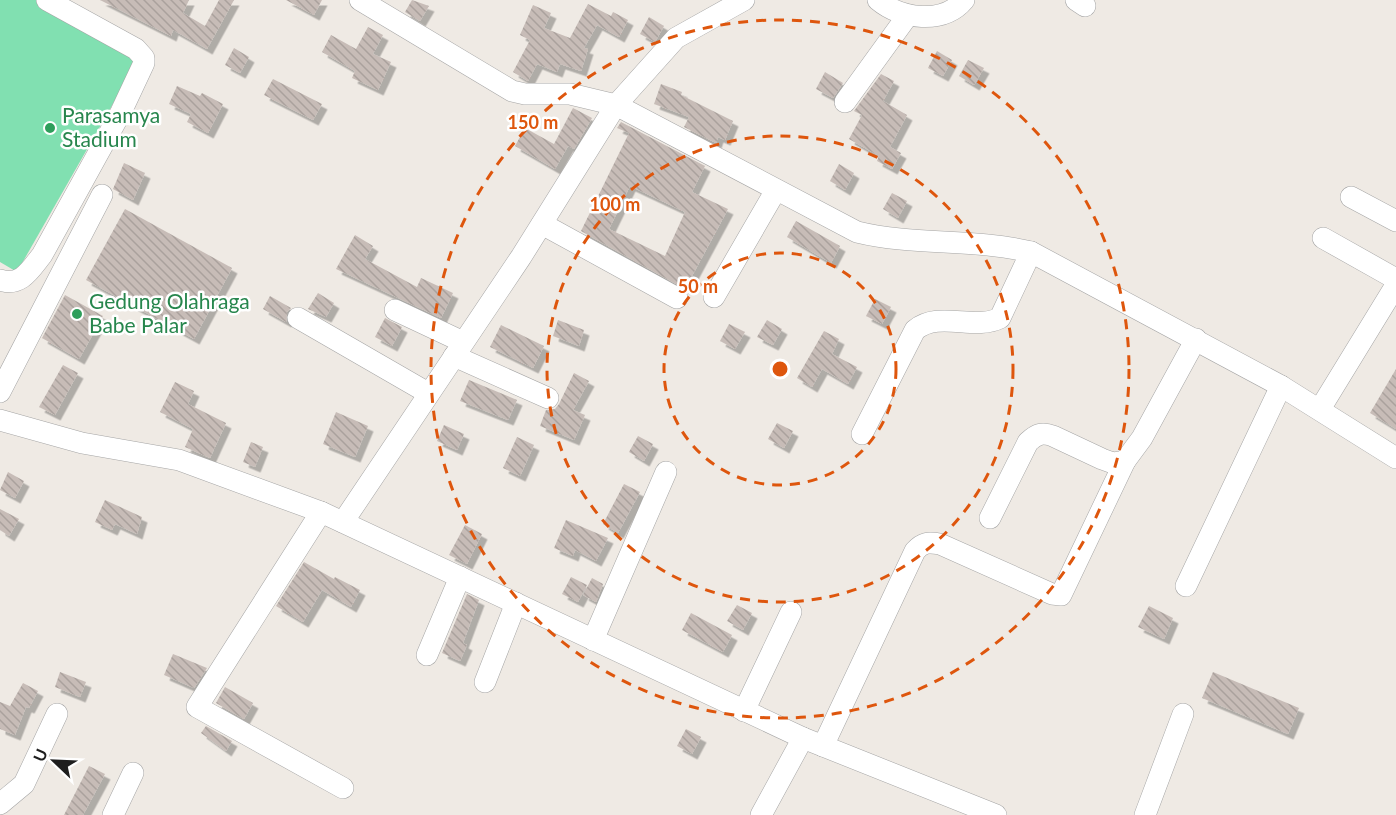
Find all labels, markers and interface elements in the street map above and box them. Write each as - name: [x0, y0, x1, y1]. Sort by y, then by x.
- place label: Parasamya Stadium: [62, 102, 160, 151]
- text: 150 m: [508, 111, 558, 133]
- marker: Parasamya Stadium: [43, 121, 57, 135]
- text: 100 m: [590, 193, 640, 215]
- text: 50 m: [678, 275, 718, 297]
- place label: Gedung Olahraga Babe Palar: [89, 288, 250, 337]
- marker: Gedung Olahraga Babe Palar: [70, 307, 84, 321]
- centre of rings: [770, 359, 790, 379]
- north arrow: [24, 731, 84, 791]
- text: U: [29, 746, 51, 764]

